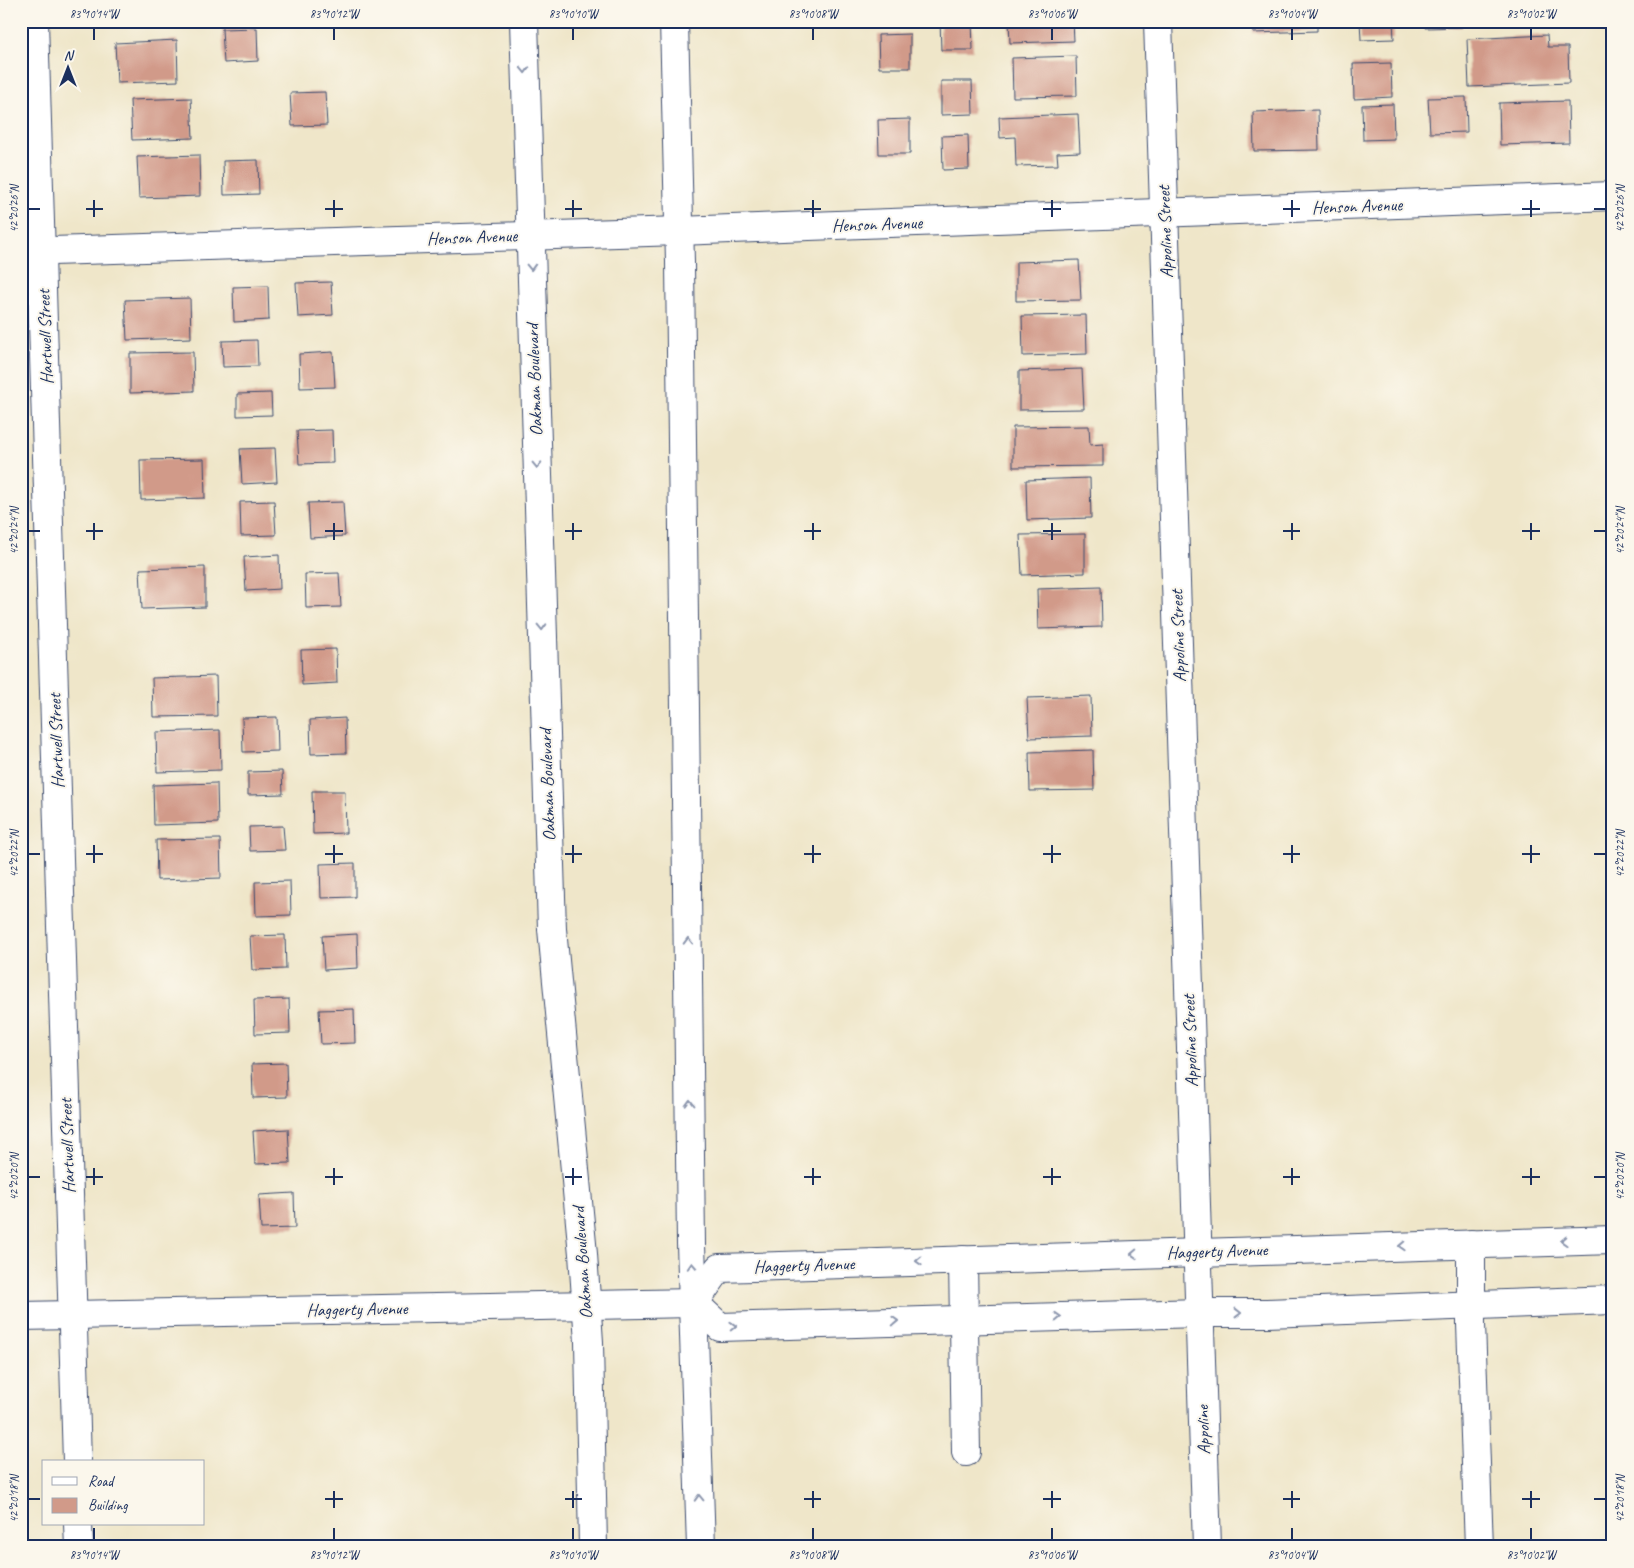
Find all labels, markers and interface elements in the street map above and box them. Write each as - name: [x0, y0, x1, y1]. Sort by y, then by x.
- text: 83°10'14"W: [70, 6, 121, 22]
- text: 83°10'12"W: [310, 6, 361, 22]
- text: 83°10'10"W: [549, 6, 600, 22]
- text: 83°10'08"W: [789, 6, 840, 22]
- text: 83°10'06"W: [1028, 6, 1079, 22]
- text: 83°10'04"W: [1268, 6, 1319, 22]
- text: 83°10'02"W: [1507, 6, 1558, 22]
- north arrow: [42, 42, 92, 92]
- text: N: [64, 47, 75, 64]
- one-way arrow: [520, 66, 530, 74]
- street label: Appoline Street: [1152, 183, 1178, 279]
- text: 42°20'26"N: [6, 184, 22, 233]
- text: 42°20'26"N: [1612, 184, 1628, 233]
- street label: Henson Avenue: [1311, 193, 1404, 219]
- street label: Henson Avenue: [831, 211, 924, 237]
- street label: Henson Avenue: [426, 224, 519, 250]
- one-way arrow: [526, 264, 536, 272]
- street label: Hartwell Street: [32, 287, 58, 385]
- street label: Oakman Boulevard: [521, 321, 547, 437]
- one-way arrow: [532, 462, 542, 469]
- text: 42°20'24"N: [6, 506, 22, 555]
- text: 42°20'24"N: [1612, 506, 1628, 555]
- street label: Appoline Street: [1165, 587, 1191, 683]
- one-way arrow: [537, 623, 548, 631]
- street label: Hartwell Street: [43, 691, 69, 789]
- street label: Oakman Boulevard: [534, 726, 560, 842]
- text: 42°20'22"N: [6, 829, 22, 878]
- text: 42°20'22"N: [1612, 829, 1628, 878]
- one-way arrow: [683, 936, 693, 944]
- street label: Appoline Street: [1177, 992, 1203, 1088]
- street label: Hartwell Street: [54, 1096, 80, 1194]
- one-way arrow: [684, 1099, 695, 1107]
- text: 42°20'20"N: [6, 1152, 22, 1201]
- text: 42°20'20"N: [1612, 1152, 1628, 1201]
- street label: Oakman Boulevard: [567, 1203, 597, 1320]
- one-way arrow: [1560, 1236, 1568, 1246]
- street label: Haggerty Avenue: [1166, 1238, 1269, 1264]
- one-way arrow: [1397, 1241, 1405, 1251]
- one-way arrow: [1130, 1248, 1138, 1259]
- street label: Haggerty Avenue: [753, 1252, 856, 1278]
- one-way arrow: [915, 1256, 923, 1266]
- one-way arrow: [687, 1261, 697, 1269]
- street label: Haggerty Avenue: [306, 1297, 409, 1321]
- one-way arrow: [1234, 1308, 1242, 1318]
- one-way arrow: [1054, 1311, 1062, 1322]
- one-way arrow: [891, 1316, 899, 1327]
- one-way arrow: [729, 1321, 737, 1332]
- street label: Appoline: [1191, 1404, 1215, 1455]
- legend: [42, 1460, 205, 1526]
- text: Road: [88, 1472, 115, 1491]
- text: 42°20'18"N: [6, 1474, 22, 1523]
- text: 42°20'18"N: [1612, 1474, 1628, 1523]
- one-way arrow: [694, 1494, 705, 1502]
- text: Building: [88, 1496, 128, 1515]
- text: 83°10'14"W: [70, 1547, 121, 1563]
- text: 83°10'12"W: [310, 1547, 361, 1563]
- text: 83°10'10"W: [549, 1547, 600, 1563]
- text: 83°10'08"W: [789, 1547, 840, 1563]
- text: 83°10'06"W: [1028, 1547, 1079, 1563]
- text: 83°10'04"W: [1268, 1547, 1319, 1563]
- text: 83°10'02"W: [1507, 1547, 1558, 1563]

